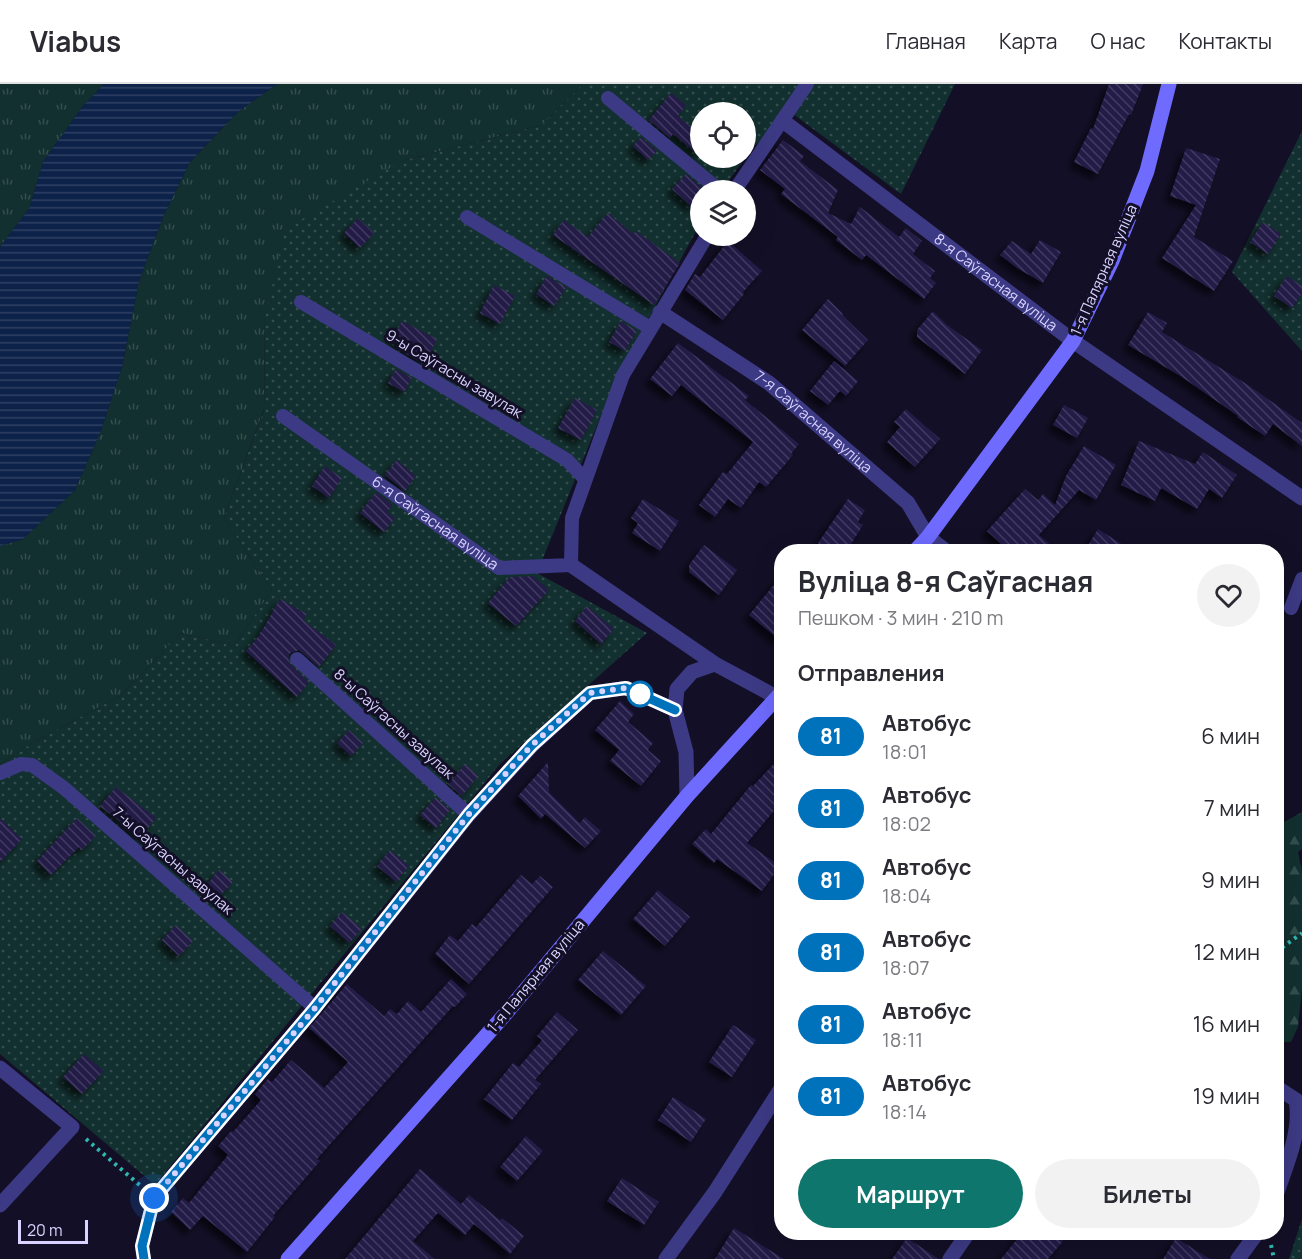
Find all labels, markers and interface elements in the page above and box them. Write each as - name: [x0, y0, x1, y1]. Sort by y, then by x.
- text: Viabus: [30, 22, 121, 60]
- text: Главная: [886, 27, 966, 55]
- text: Карта: [999, 27, 1057, 55]
- text: О нас: [1090, 27, 1146, 55]
- text: Контакты: [1179, 27, 1272, 55]
- map controls: [690, 102, 756, 246]
- button: locate: [690, 102, 756, 168]
- button: layers: [690, 180, 756, 246]
- street label: 1-я Палярная вуліца: [1065, 201, 1142, 339]
- street label: 8-я Саўгасная вуліца: [930, 228, 1062, 336]
- street label: 9-ы Саўгасны завулак: [382, 324, 527, 423]
- street label: 7-я Саўгасная вуліца: [751, 365, 877, 478]
- street label: 6-я Саўгасная вуліца: [368, 471, 503, 575]
- text: Вуліца 8-я Саўгасная: [798, 562, 1093, 600]
- button: heart: [1197, 564, 1260, 627]
- text: Пешком · 3 мин · 210 m: [798, 604, 1004, 631]
- text: Отправления: [798, 658, 945, 688]
- street label: 8-ы Саўгасны завулак: [329, 664, 460, 784]
- unlabelled marker: [627, 681, 653, 707]
- text: Автобус: [882, 708, 971, 738]
- text: 6 мин: [1201, 721, 1260, 751]
- text: 81: [820, 722, 842, 750]
- text: 18:01: [882, 738, 927, 765]
- text: Автобус: [882, 780, 971, 810]
- text: 7 мин: [1204, 793, 1260, 823]
- text: 81: [820, 794, 842, 822]
- street label: 7-ы Саўгасны завулак: [108, 802, 239, 920]
- text: 18:02: [882, 810, 931, 837]
- text: Автобус: [882, 852, 971, 882]
- text: 9 мин: [1201, 865, 1260, 895]
- text: 81: [820, 866, 842, 894]
- text: 18:04: [882, 882, 931, 909]
- street label: 1-я Палярная вуліца: [482, 915, 589, 1037]
- text: Автобус: [882, 924, 971, 954]
- text: 12 мин: [1194, 937, 1260, 967]
- text: 81: [820, 938, 842, 966]
- text: 18:07: [882, 954, 930, 981]
- text: Автобус: [882, 996, 971, 1026]
- text: 16 мин: [1193, 1009, 1260, 1039]
- text: 81: [820, 1010, 842, 1038]
- text: 18:11: [882, 1026, 923, 1053]
- text: Автобус: [882, 1068, 971, 1098]
- text: 19 мин: [1193, 1081, 1260, 1111]
- text: 81: [820, 1082, 842, 1110]
- text: 18:14: [882, 1098, 927, 1125]
- button: Маршрут: [798, 1159, 1023, 1228]
- button: Билеты: [1035, 1159, 1260, 1228]
- your location: [139, 1183, 169, 1213]
- scale bar: [18, 1217, 88, 1244]
- text: 20 m: [27, 1219, 63, 1241]

